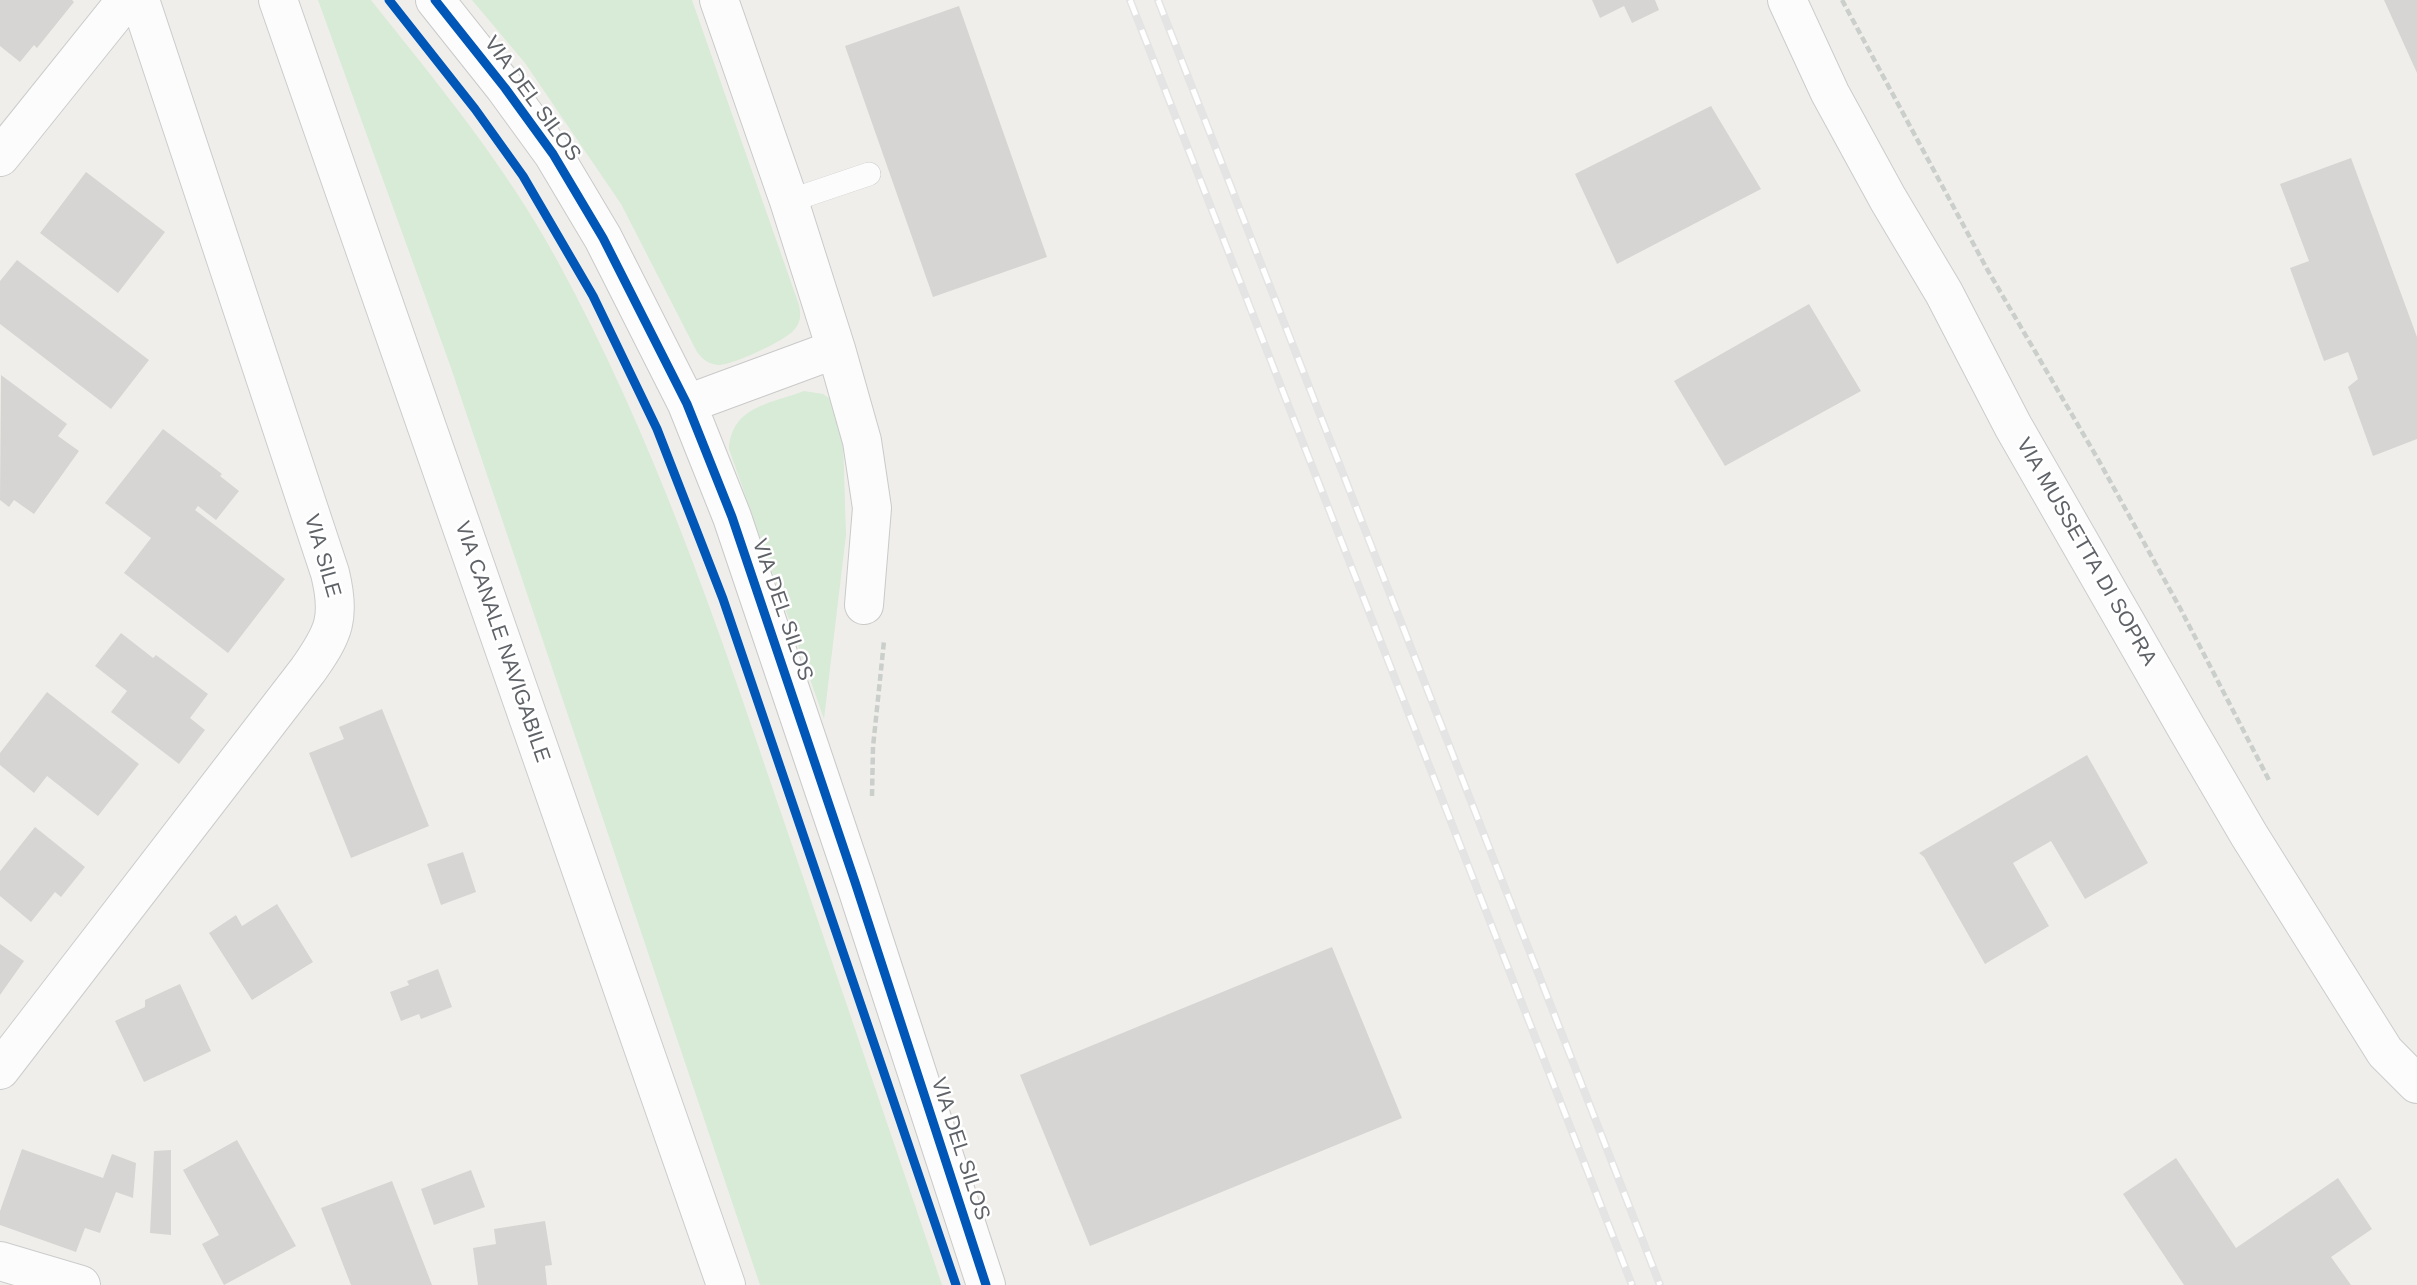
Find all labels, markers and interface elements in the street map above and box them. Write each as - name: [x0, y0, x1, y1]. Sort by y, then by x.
- street label: VIA DEL SILOS: [478, 32, 586, 166]
- street label: VIA MUSSETTA DI SOPRA: [2010, 434, 2162, 670]
- street label: VIA SILE: [298, 512, 346, 600]
- street label: VIA CANALE NAVIGABILE: [449, 518, 555, 766]
- street label: VIA DEL SILOS: [746, 536, 818, 684]
- street label: VIA DEL SILOS: [925, 1075, 995, 1223]

